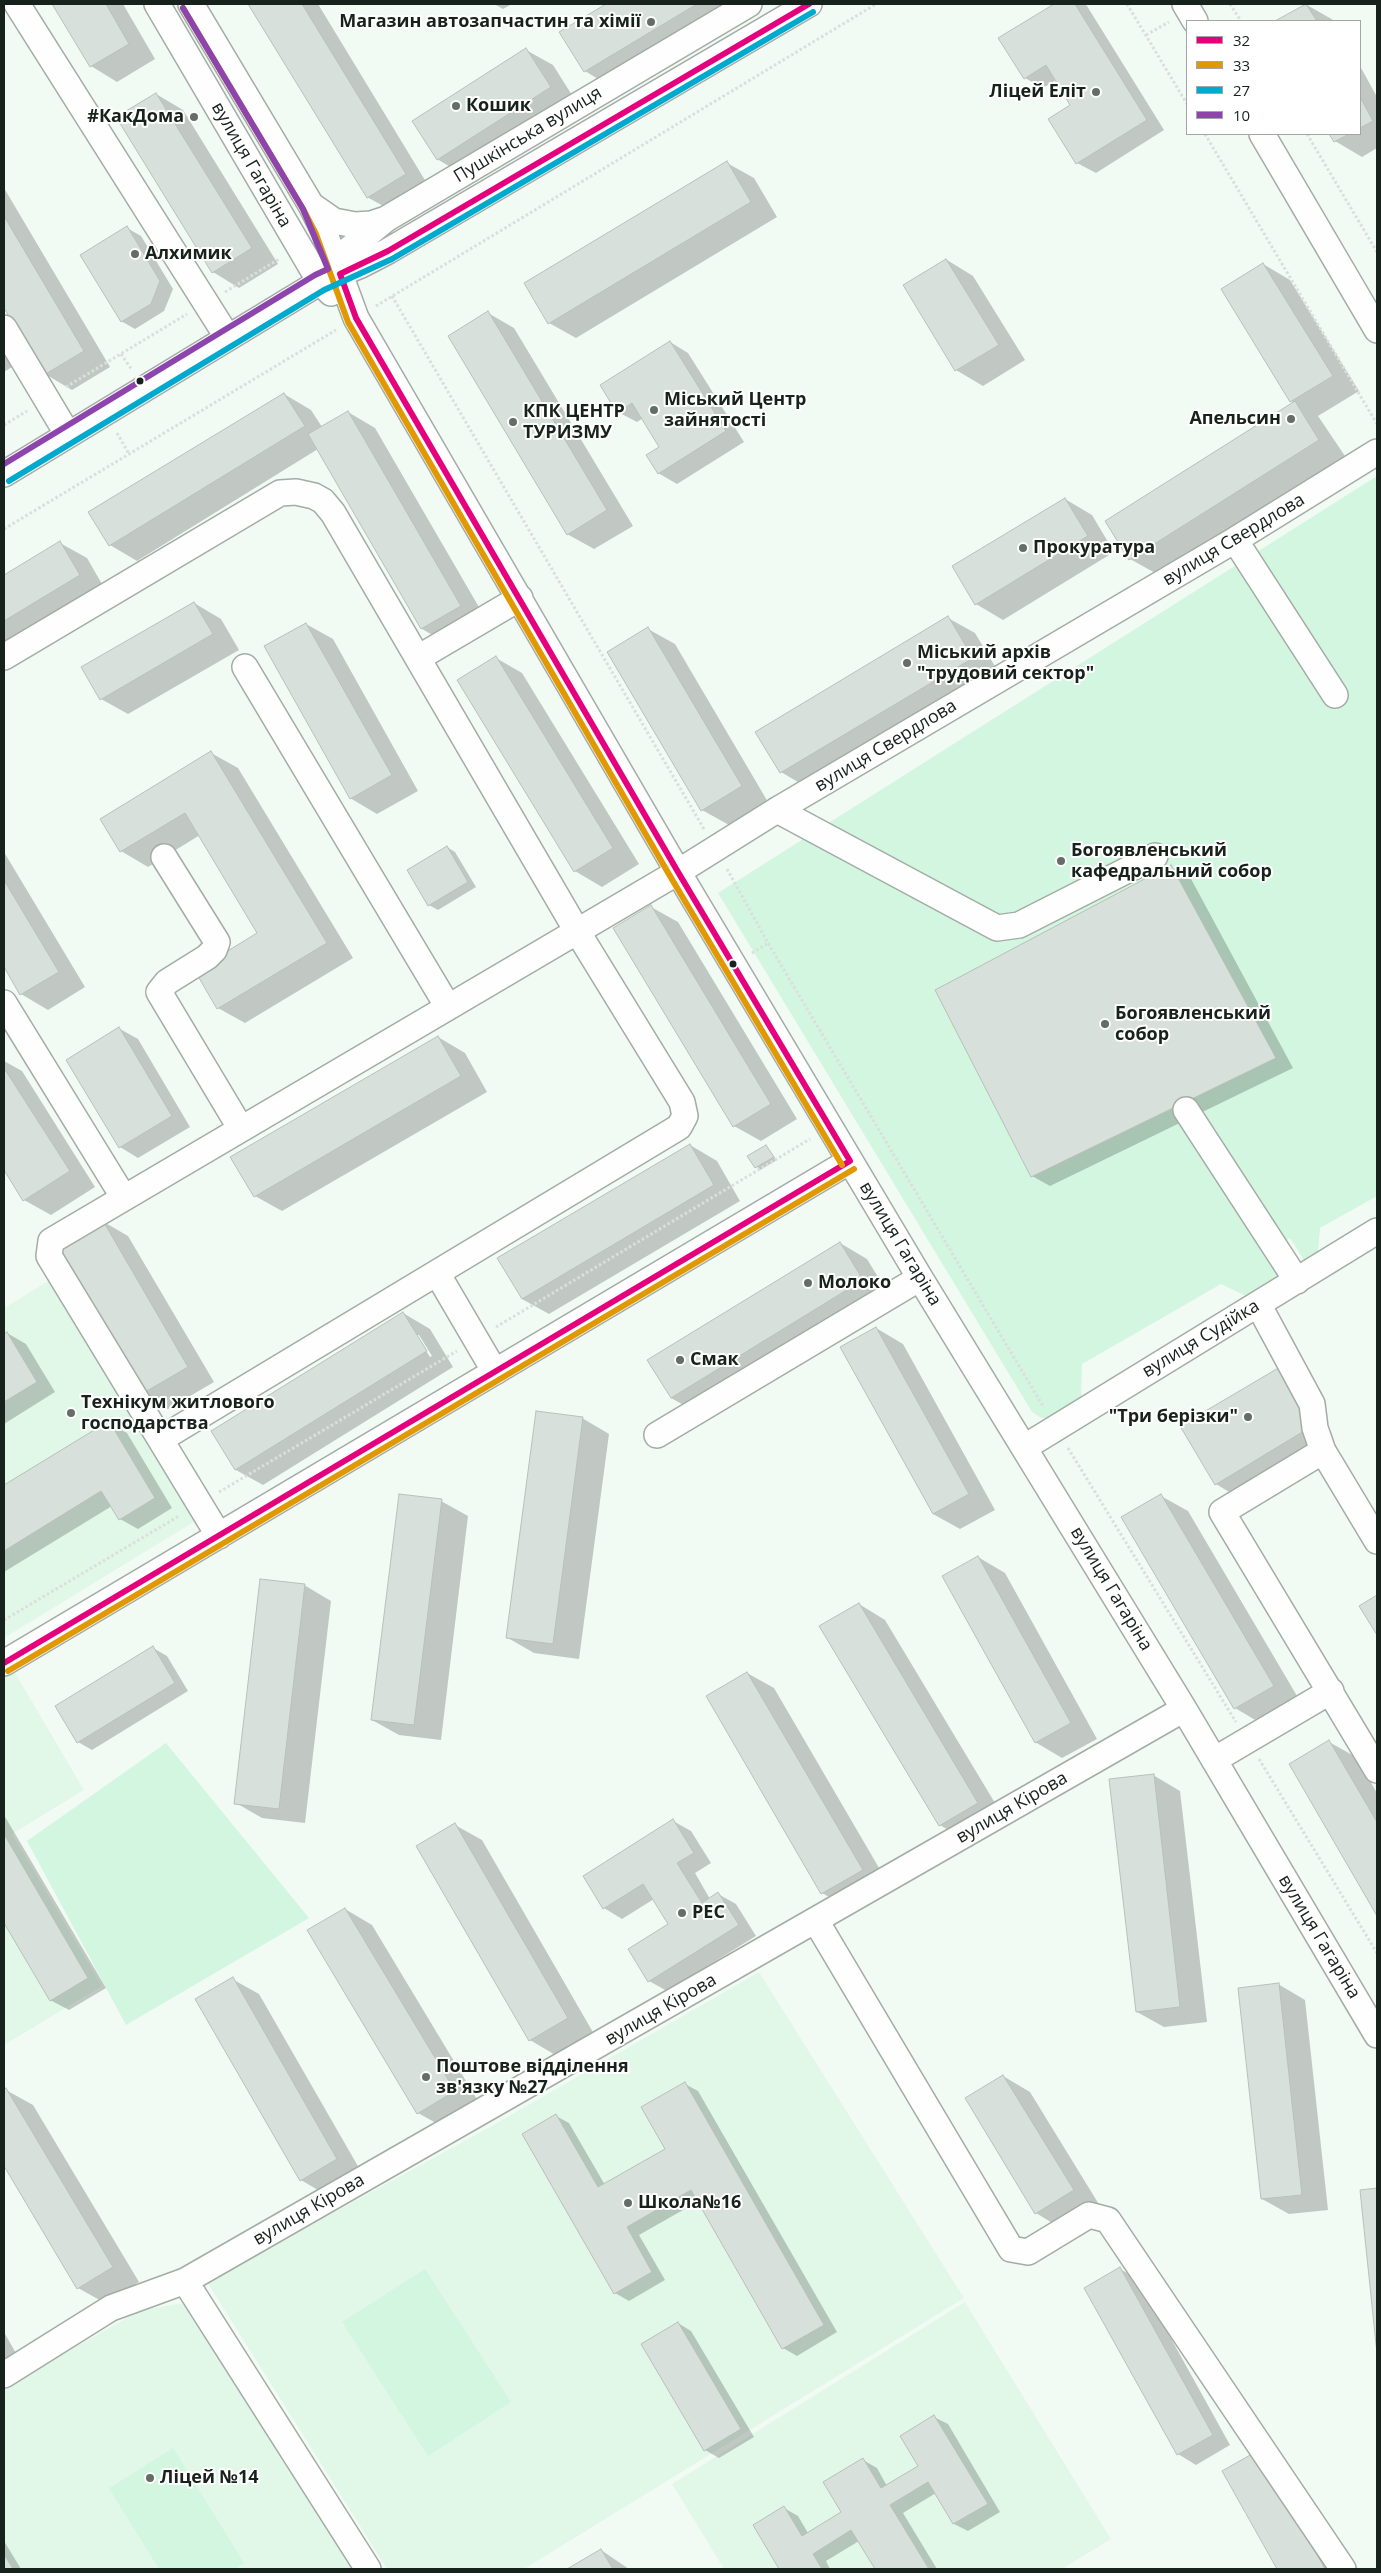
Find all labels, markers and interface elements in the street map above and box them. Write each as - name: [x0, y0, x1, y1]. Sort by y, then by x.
- place label: Магазин автозапчастин та хімії: [339, 11, 641, 33]
- marker: Магазин автозапчастин та хімії: [645, 16, 657, 28]
- legend: [1186, 20, 1361, 135]
- text: 32: [1233, 30, 1250, 50]
- text: 33: [1233, 55, 1250, 75]
- text: 27: [1233, 80, 1250, 100]
- place label: Ліцей Еліт: [989, 81, 1086, 103]
- street label: Пушкінська вулиця: [450, 82, 606, 188]
- marker: Ліцей Еліт: [1090, 86, 1102, 98]
- place label: Кошик: [466, 95, 531, 117]
- street label: вулиця Гагаріна: [206, 99, 296, 231]
- marker: Кошик: [450, 100, 462, 112]
- text: 10: [1233, 105, 1250, 125]
- place label: #КакДома: [87, 106, 184, 128]
- marker: #КакДома: [188, 111, 200, 123]
- place label: Алхимик: [145, 243, 232, 265]
- marker: Алхимик: [129, 248, 141, 260]
- unlabelled marker: [135, 376, 145, 386]
- place label: Міський Центр зайнятості: [664, 389, 806, 432]
- place label: КПК ЦЕНТР ТУРИЗМУ: [523, 401, 625, 444]
- marker: Міський Центр зайнятості: [648, 404, 660, 416]
- place label: Апельсин: [1189, 408, 1281, 430]
- marker: Апельсин: [1285, 413, 1297, 425]
- marker: КПК ЦЕНТР ТУРИЗМУ: [507, 416, 519, 428]
- street label: вулиця Свердлова: [1159, 489, 1309, 591]
- place label: Прокуратура: [1033, 537, 1155, 559]
- marker: Прокуратура: [1017, 542, 1029, 554]
- place label: Міський архів "трудовий сектор": [917, 642, 1094, 684]
- marker: Міський архів "трудовий сектор": [901, 657, 913, 669]
- street label: вулиця Свердлова: [811, 695, 961, 797]
- place label: Богоявленський кафедральний собор: [1071, 840, 1272, 882]
- marker: Богоявленський кафедральний собор: [1055, 855, 1067, 867]
- unlabelled marker: [728, 959, 738, 969]
- place label: Богоявленський собор: [1115, 1003, 1271, 1046]
- marker: Богоявленський собор: [1099, 1018, 1111, 1030]
- street label: вулиця Гагаріна: [854, 1178, 946, 1310]
- place label: Молоко: [818, 1272, 891, 1294]
- marker: Молоко: [802, 1277, 814, 1289]
- street label: вулиця Судійка: [1138, 1295, 1264, 1383]
- place label: Смак: [690, 1349, 739, 1371]
- marker: Смак: [674, 1354, 686, 1366]
- place label: Технікум житлового господарства: [81, 1392, 275, 1435]
- place label: "Три берізки": [1109, 1406, 1238, 1428]
- marker: Технікум житлового господарства: [65, 1407, 77, 1419]
- marker: "Три берізки": [1242, 1411, 1254, 1423]
- street label: вулиця Гагаріна: [1065, 1523, 1157, 1655]
- street label: вулиця Кірова: [953, 1767, 1071, 1849]
- street label: вулиця Гагаріна: [1273, 1871, 1365, 2003]
- place label: РЕС: [692, 1902, 725, 1924]
- marker: РЕС: [676, 1907, 688, 1919]
- street label: вулиця Кірова: [602, 1969, 720, 2051]
- place label: Поштове відділення зв'язку №27: [436, 2056, 629, 2098]
- marker: Поштове відділення зв'язку №27: [420, 2071, 432, 2083]
- street label: вулиця Кірова: [250, 2169, 368, 2251]
- place label: Школа№16: [638, 2192, 741, 2214]
- marker: Школа№16: [622, 2197, 634, 2209]
- place label: Ліцей №14: [160, 2467, 259, 2489]
- marker: Ліцей №14: [144, 2472, 156, 2484]

